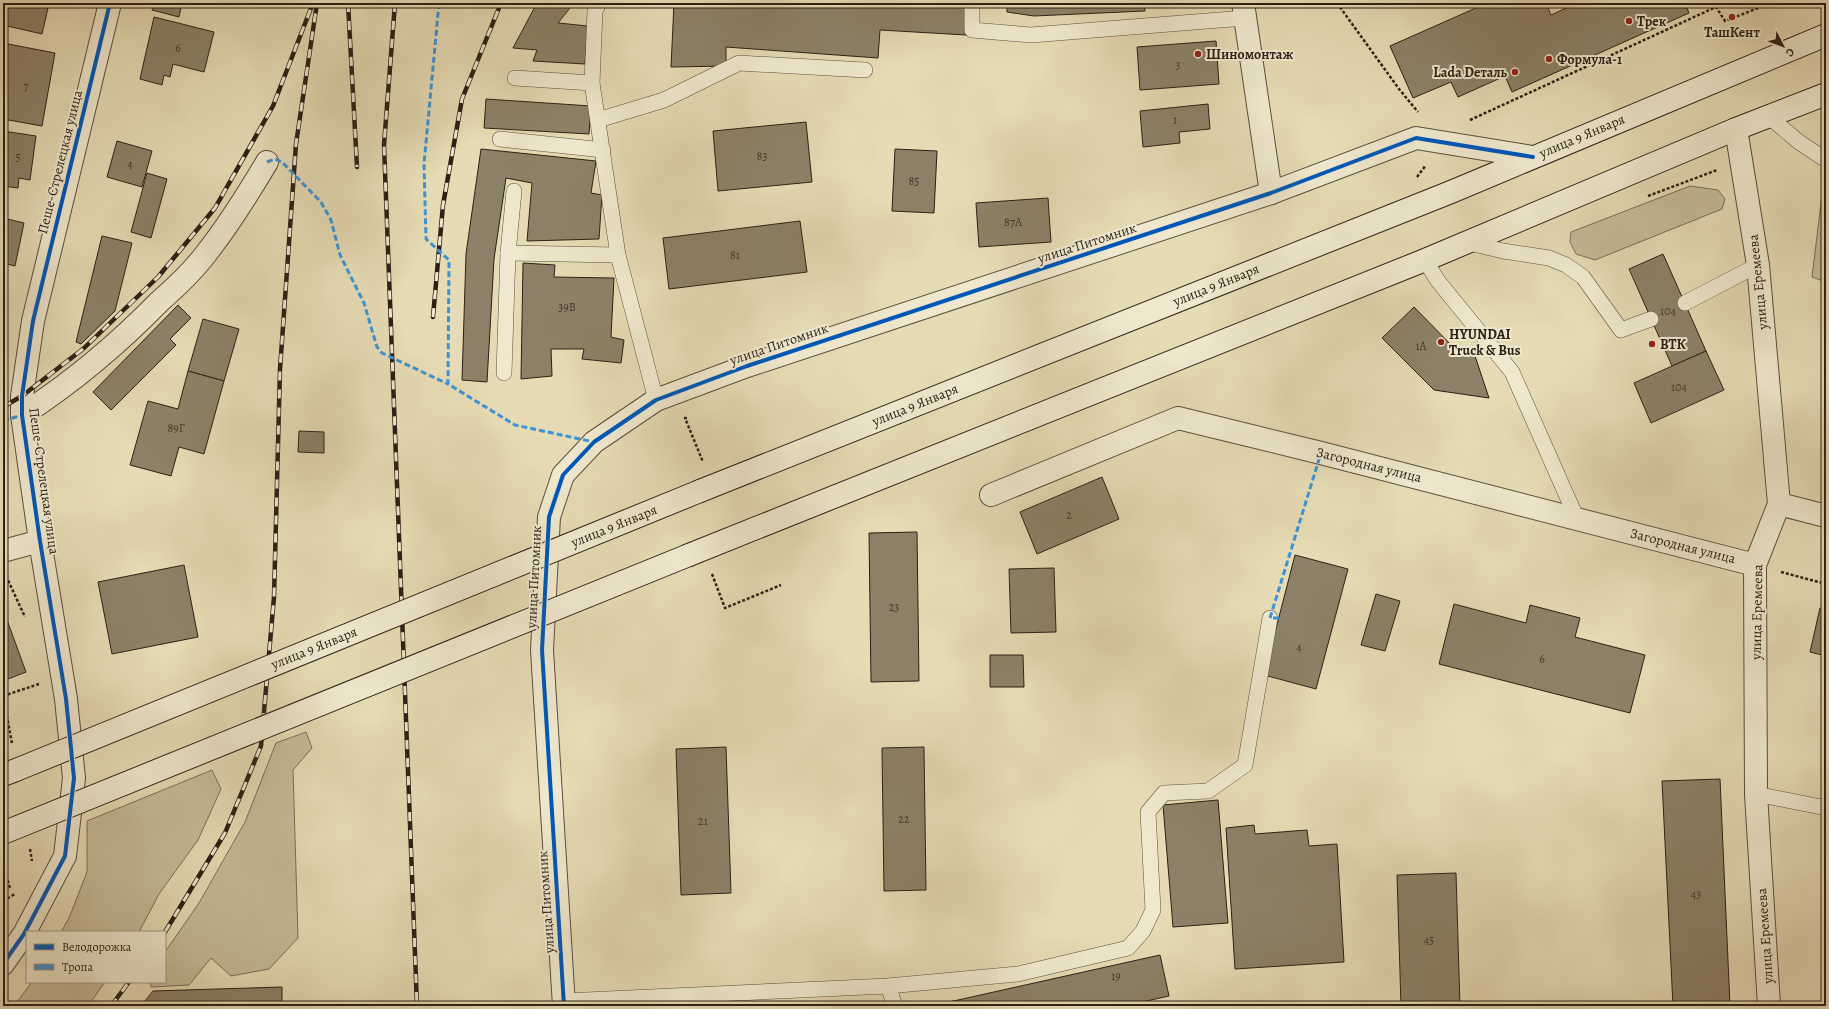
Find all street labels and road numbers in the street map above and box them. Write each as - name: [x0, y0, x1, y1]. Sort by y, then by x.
- street label: Пеше-Стрелецкая улица: [33, 87, 87, 236]
- street label: улица 9 Января: [1535, 109, 1628, 163]
- street label: улица Питомник: [1034, 218, 1139, 268]
- street label: улица Еремеева: [1743, 233, 1773, 332]
- street label: улица 9 Января: [1169, 259, 1262, 311]
- street label: улица Питомник: [726, 318, 831, 370]
- street label: улица 9 Января: [868, 379, 961, 431]
- street label: Пеше-Стрелецкая улица: [24, 407, 64, 556]
- street label: Загородная улица: [1314, 443, 1424, 487]
- street label: улица 9 Января: [567, 500, 660, 552]
- street label: Загородная улица: [1628, 524, 1738, 568]
- street label: улица Питомник: [522, 525, 546, 630]
- street label: улица Еремеева: [1747, 563, 1767, 661]
- street label: улица 9 Января: [267, 622, 360, 674]
- street label: улица Питомник: [533, 850, 559, 955]
- street label: улица Еремеева: [1752, 887, 1778, 985]

